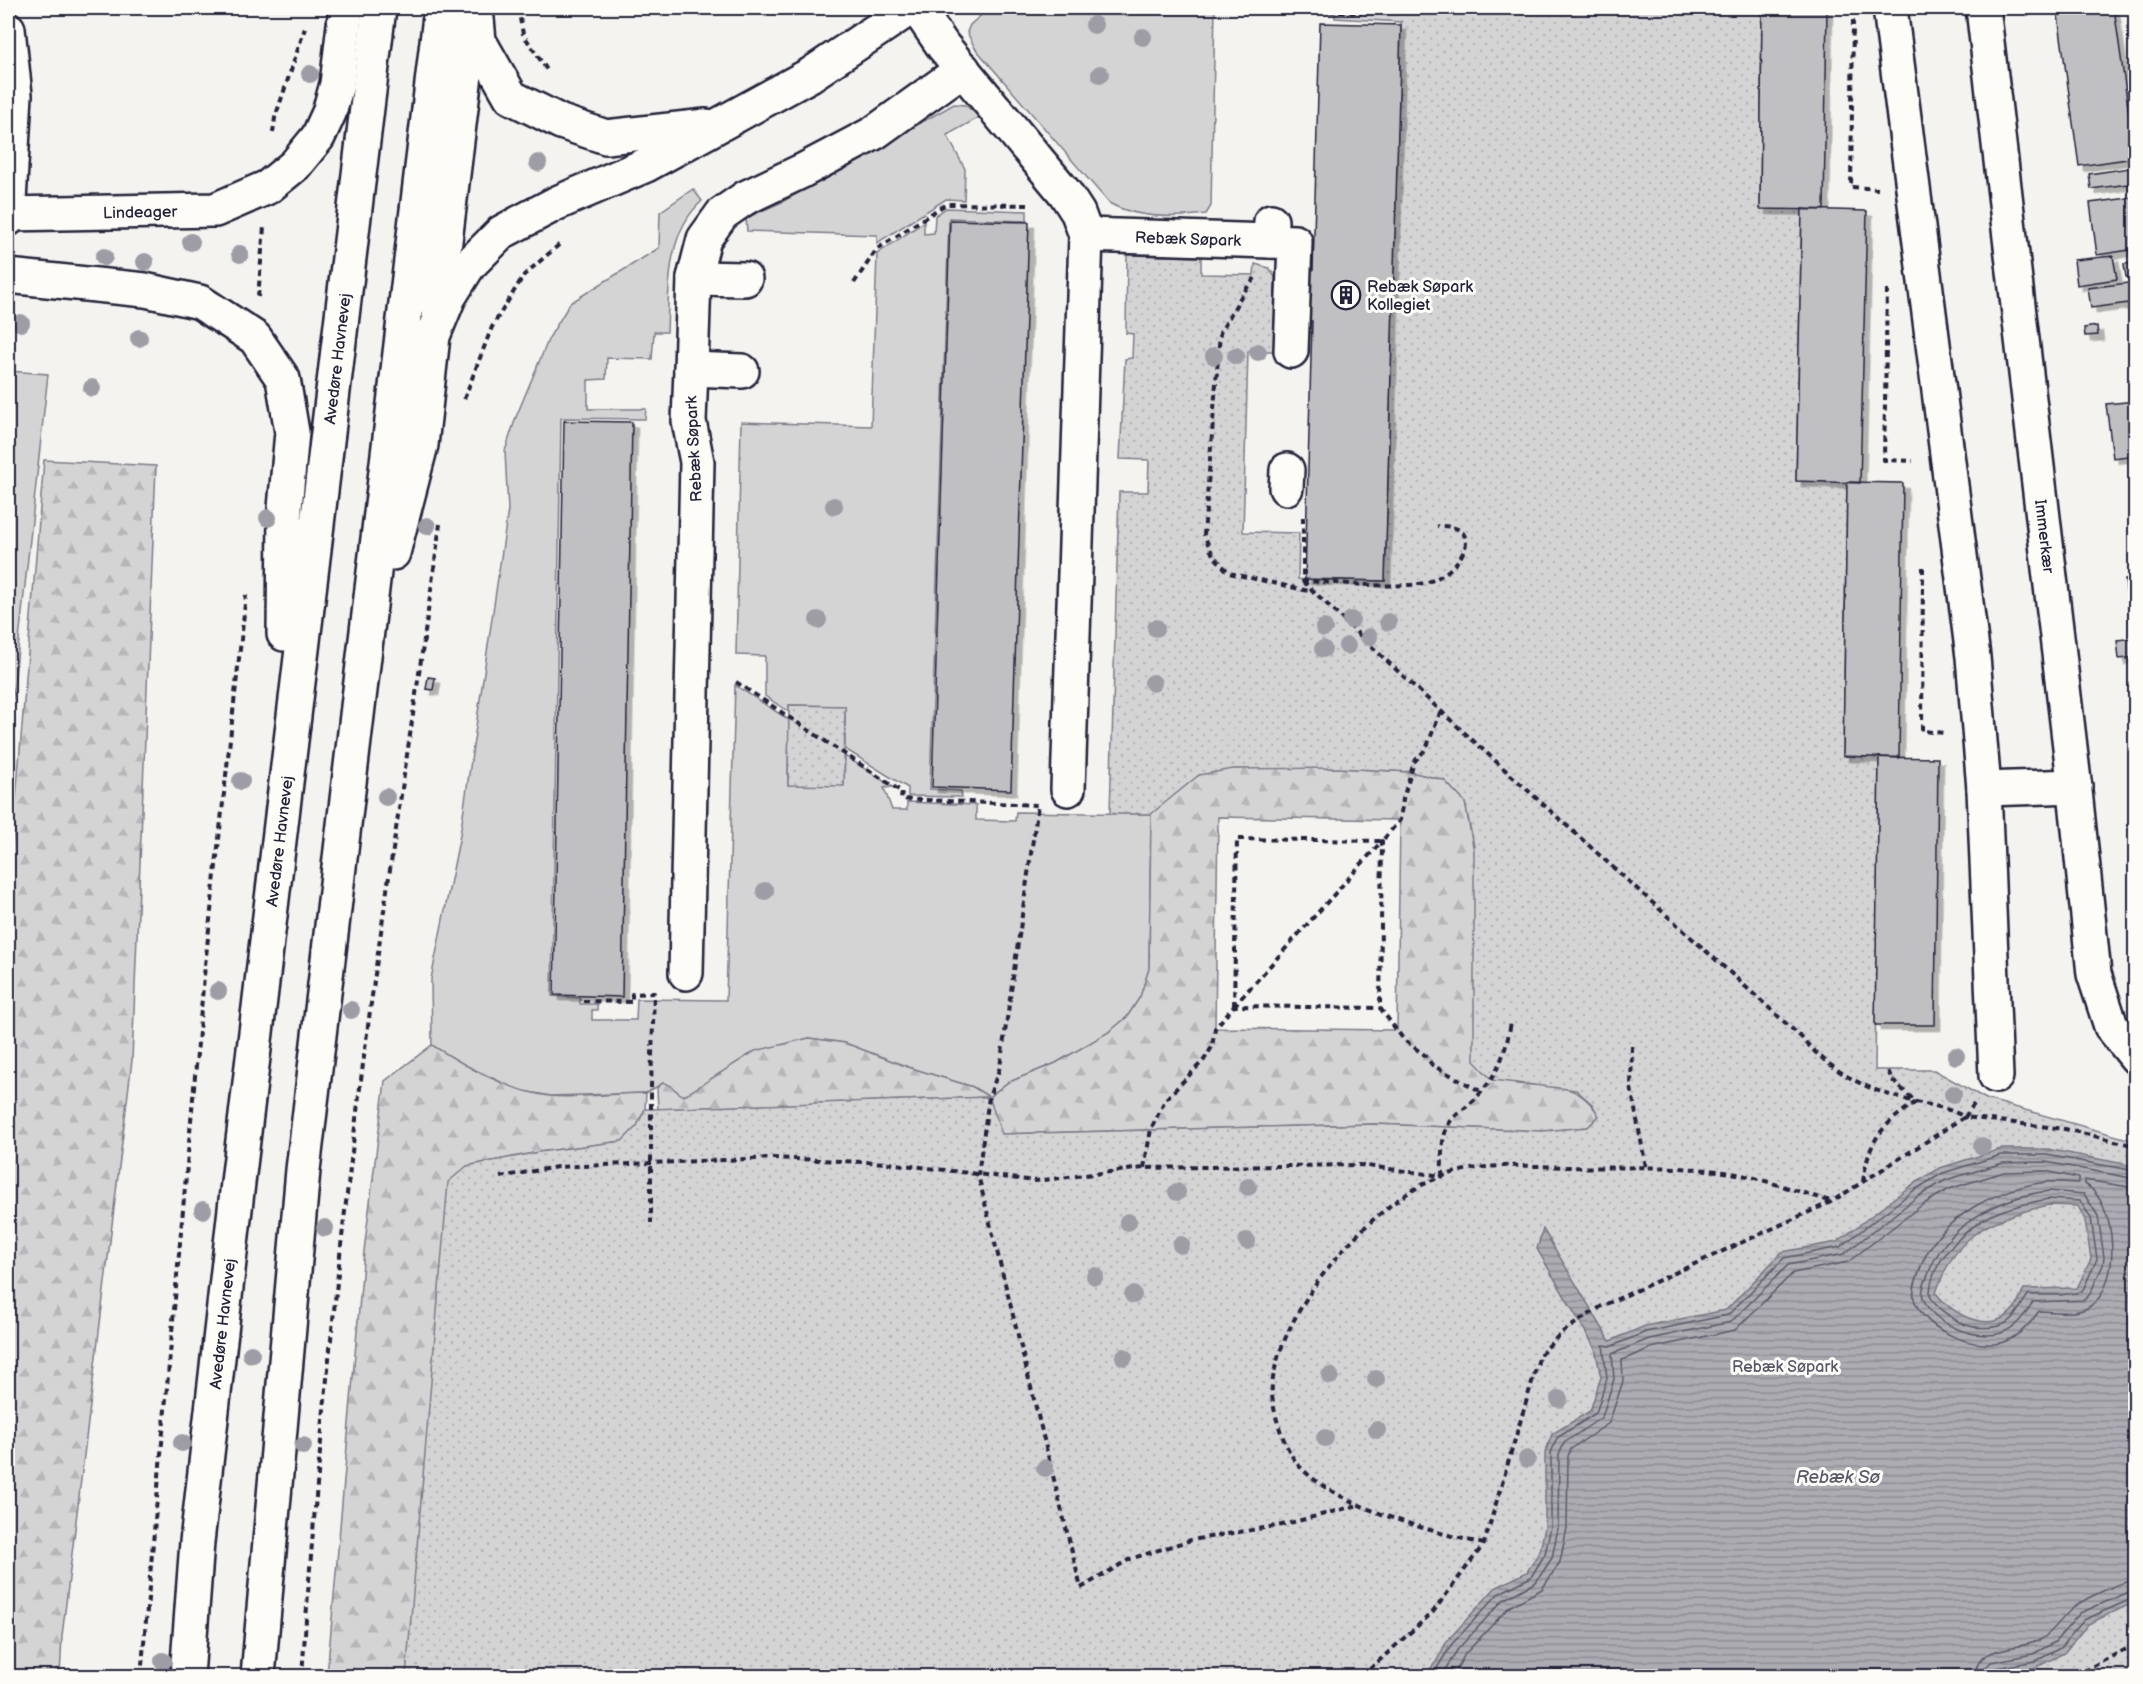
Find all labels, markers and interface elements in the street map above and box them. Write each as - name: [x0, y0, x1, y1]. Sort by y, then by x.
- street label: Lindeager: [103, 203, 178, 223]
- street label: Rebæk Søpark: [1135, 229, 1241, 251]
- place label: Rebæk Søpark Kollegiet: [1367, 278, 1473, 315]
- building icon: Rebæk Søpark Kollegiet: [1330, 279, 1362, 311]
- street label: Avedøre Havnevej: [321, 292, 356, 425]
- street label: Rebæk Søpark: [682, 395, 707, 502]
- street label: Immerkær: [2030, 499, 2057, 575]
- street label: Avedøre Havnevej: [263, 775, 298, 908]
- street label: Avedøre Havnevej: [206, 1258, 240, 1390]
- park label: Rebæk Søpark: [1732, 1358, 1838, 1377]
- water label: Rebæk Sø: [1796, 1467, 1881, 1488]

